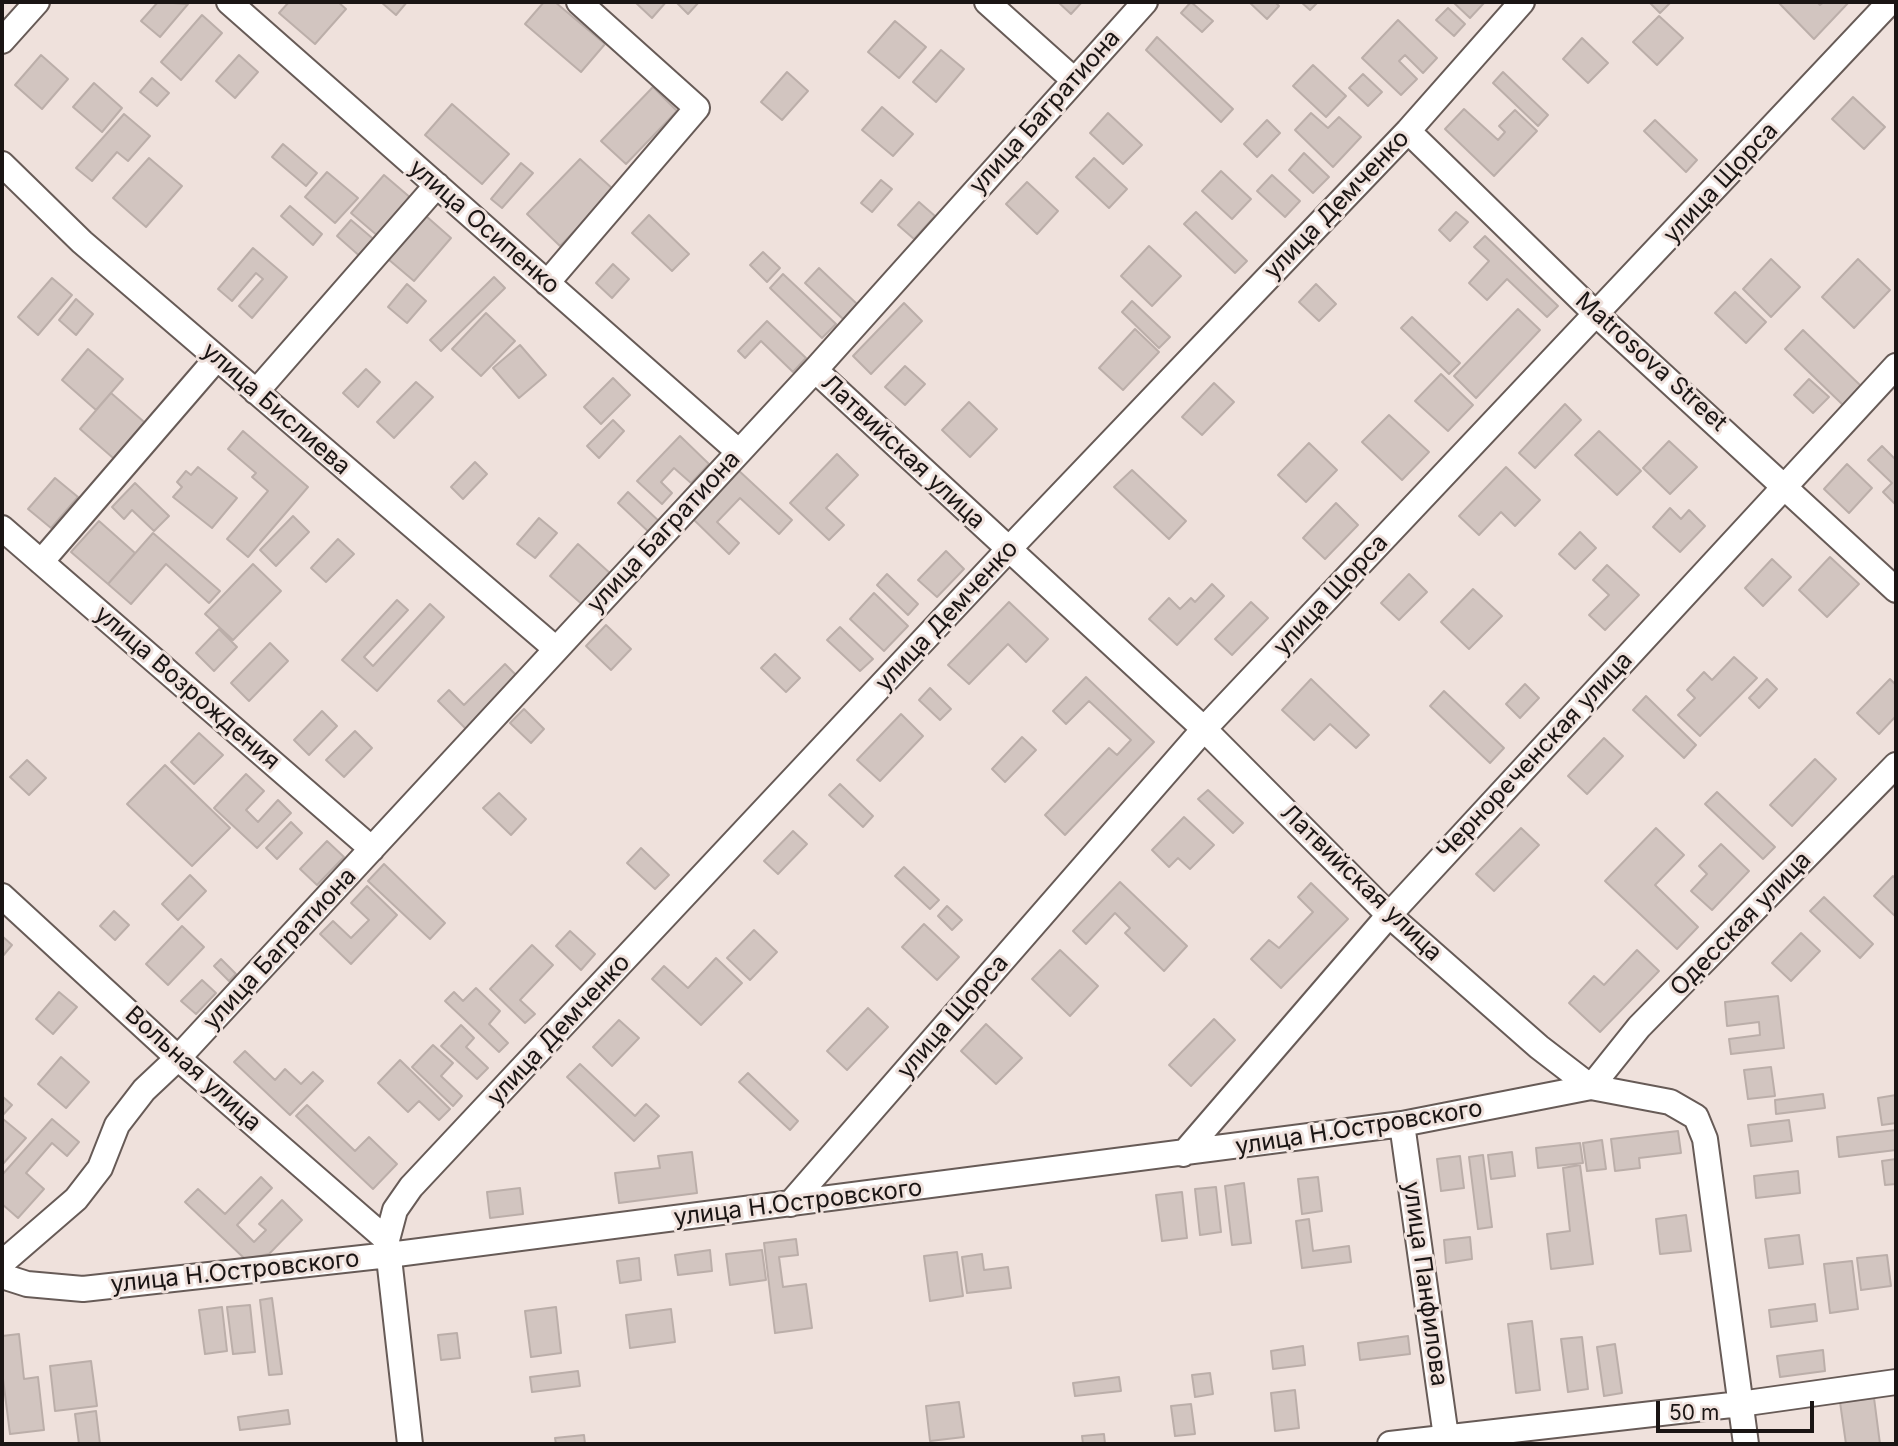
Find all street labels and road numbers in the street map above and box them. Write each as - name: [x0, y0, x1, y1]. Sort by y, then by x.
- street label: улица Багратиона: [964, 24, 1126, 200]
- street label: улица Щорса: [1658, 117, 1784, 249]
- street label: улица Демченко: [1259, 125, 1415, 285]
- street label: улица Осипенко: [403, 154, 565, 300]
- street label: Matrosova Street: [1569, 286, 1733, 438]
- street label: улица Бислиева: [196, 337, 356, 481]
- street label: Латвийская улица: [815, 369, 991, 535]
- street label: улица Багратиона: [582, 445, 746, 619]
- street label: улица Щорса: [1268, 529, 1394, 661]
- street label: улица Демченко: [870, 535, 1024, 697]
- street label: улица Возрождения: [89, 600, 285, 776]
- street label: Чернореченская улица: [1431, 646, 1639, 866]
- street label: Латвийская улица: [1274, 799, 1448, 967]
- street label: Одесская улица: [1665, 846, 1817, 1002]
- street label: улица Багратиона: [198, 862, 362, 1036]
- street label: улица Демченко: [482, 949, 636, 1111]
- street label: улица Щорса: [891, 949, 1015, 1085]
- street label: Вольная улица: [119, 1000, 267, 1138]
- street label: улица Н.Островского: [1233, 1094, 1485, 1162]
- street label: улица Н.Островского: [672, 1173, 924, 1233]
- street label: улица Панфилова: [1396, 1180, 1454, 1388]
- street label: улица Н.Островского: [109, 1245, 361, 1299]

